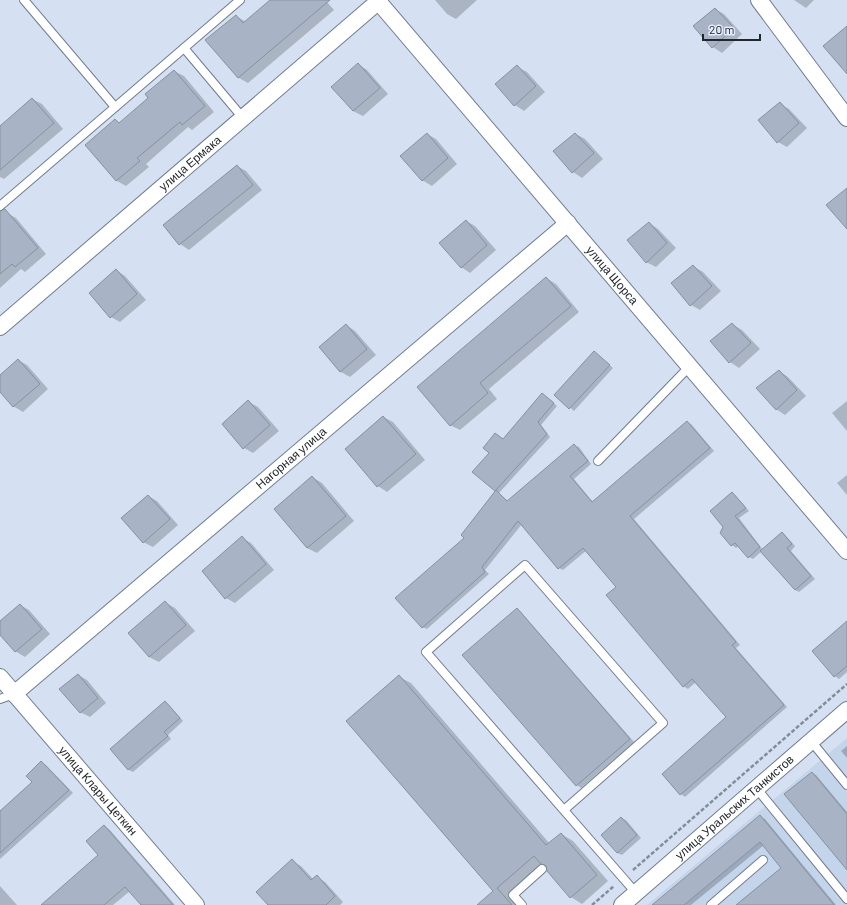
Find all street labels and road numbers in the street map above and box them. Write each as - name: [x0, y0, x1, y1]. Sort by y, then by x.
- street label: улица Ермака: [156, 132, 224, 194]
- street label: улица Щорса: [583, 243, 642, 307]
- street label: Нагорная улица: [253, 423, 329, 491]
- street label: улица Клары Цеткин: [56, 743, 141, 838]
- street label: улица Уральских Танкистов: [672, 752, 796, 863]

